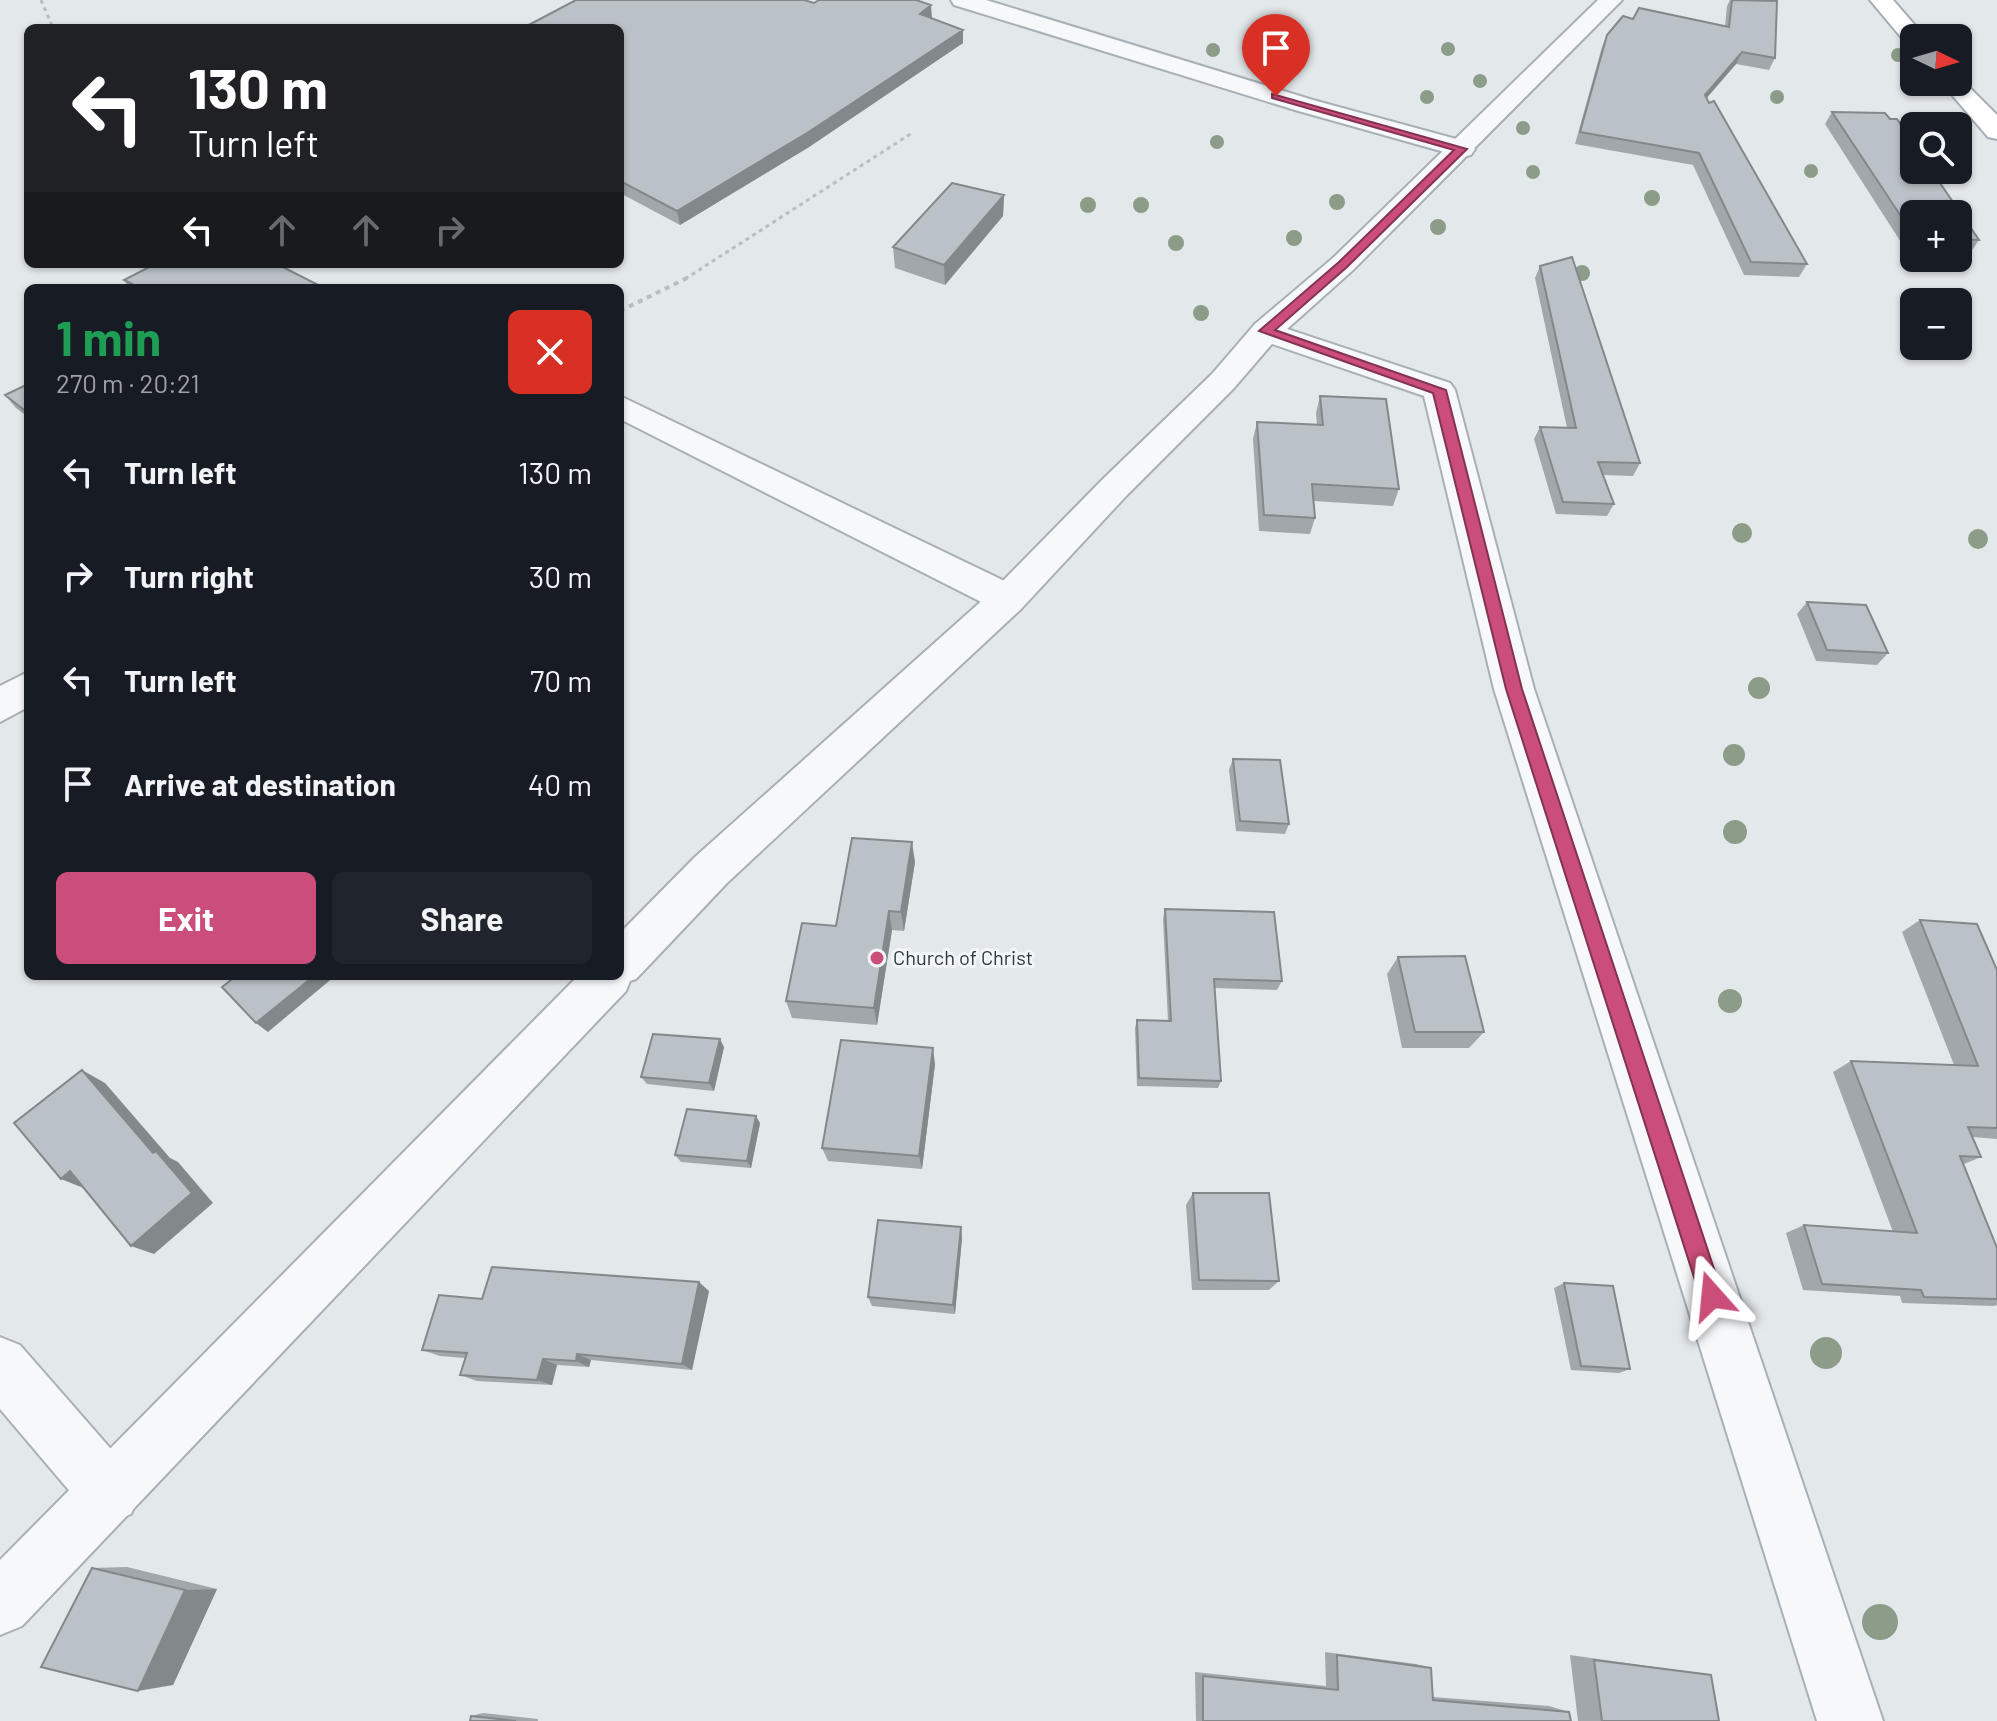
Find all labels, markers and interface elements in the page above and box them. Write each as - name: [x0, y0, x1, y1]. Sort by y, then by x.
- pin: [1242, 14.0, 1310, 96]
- north arrow: [1900, 24, 1972, 96]
- map controls: [1900, 24, 1972, 360]
- icon: arrive: [1254, 26, 1298, 70]
- text: 130 m: [188, 53, 328, 120]
- icon: left: [56, 56, 160, 160]
- button: search: [1900, 112, 1972, 184]
- text: Turn left: [188, 121, 319, 164]
- button: +: [1900, 200, 1972, 272]
- icon: left: [176, 208, 220, 252]
- icon: ahead: [260, 208, 304, 252]
- icon: ahead: [344, 208, 388, 252]
- icon: right: [428, 208, 472, 252]
- button: −: [1900, 288, 1972, 360]
- text: 1 min: [56, 308, 161, 366]
- button: close: [508, 310, 592, 394]
- text: 270 m · 20:21: [56, 367, 200, 398]
- icon: left: [56, 450, 100, 494]
- text: Turn left: [124, 454, 237, 490]
- text: 130 m: [518, 454, 592, 490]
- icon: right: [56, 554, 100, 598]
- text: Turn right: [124, 558, 254, 594]
- text: 30 m: [529, 558, 592, 594]
- icon: left: [56, 658, 100, 702]
- text: Turn left: [124, 662, 237, 698]
- text: 70 m: [530, 662, 592, 698]
- icon: arrive: [56, 762, 100, 806]
- text: Arrive at destination: [124, 766, 396, 802]
- text: 40 m: [528, 766, 592, 802]
- button: Exit: [56, 872, 316, 964]
- button: Share: [332, 872, 592, 964]
- place label: Church of Christ: [893, 945, 1033, 969]
- marker: Church of Christ: [868, 949, 886, 967]
- position arrow: [1670, 1254, 1754, 1338]

